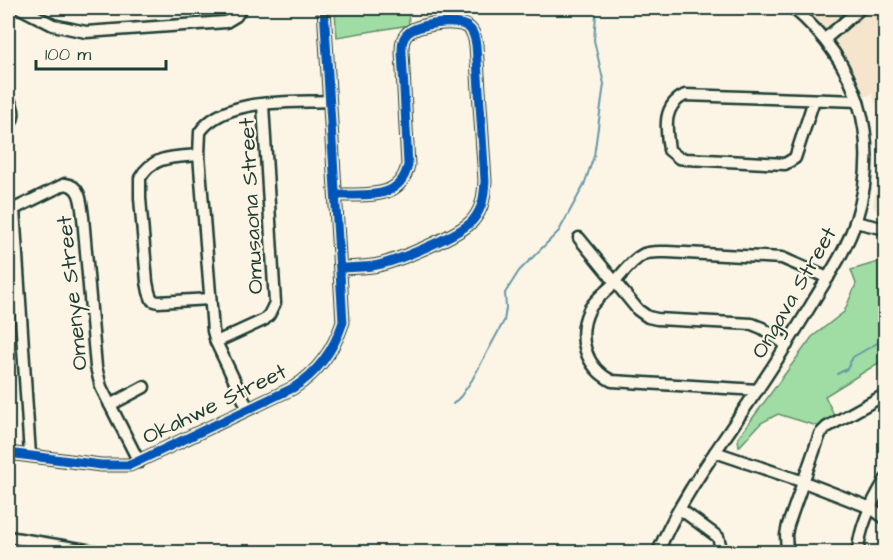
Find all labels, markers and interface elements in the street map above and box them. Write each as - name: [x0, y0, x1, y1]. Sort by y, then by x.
- scale bar: [36, 33, 166, 71]
- text: 100 m: [45, 42, 91, 67]
- street label: Omusaona Street: [231, 117, 272, 295]
- street label: Omenye Street: [49, 214, 97, 372]
- street label: Ongava Street: [744, 221, 846, 365]
- street label: Okahwe Street: [137, 356, 292, 453]

